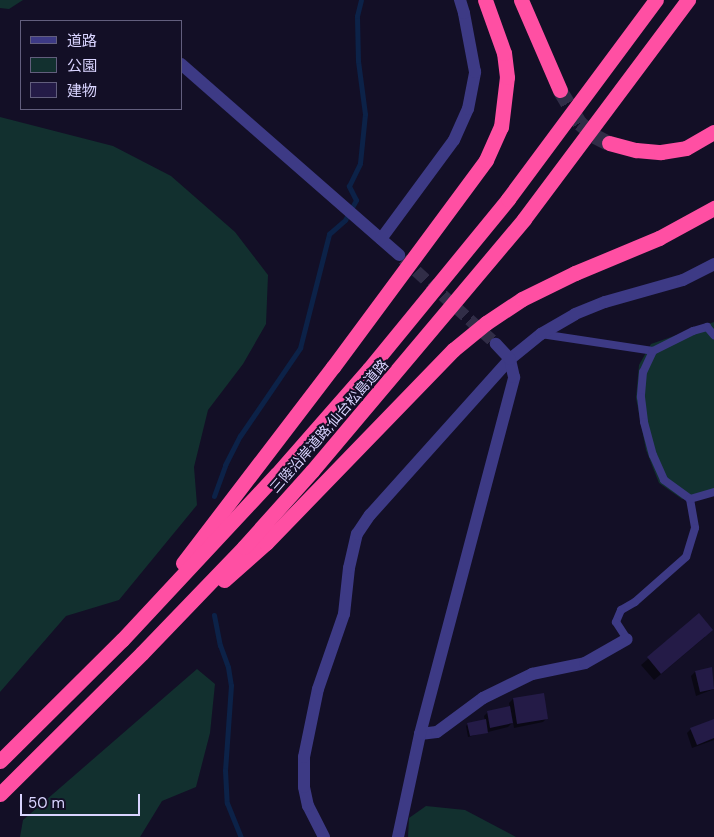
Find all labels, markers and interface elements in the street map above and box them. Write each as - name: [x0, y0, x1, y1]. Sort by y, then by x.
- legend: [20, 20, 182, 110]
- text: 道路: [67, 31, 97, 51]
- text: 公園: [67, 56, 97, 76]
- text: 建物: [67, 81, 97, 101]
- street label: 三陸沿岸道路;仙台松島道路: [267, 356, 391, 496]
- scale bar: [22, 784, 142, 816]
- text: 50 m: [28, 793, 65, 813]

